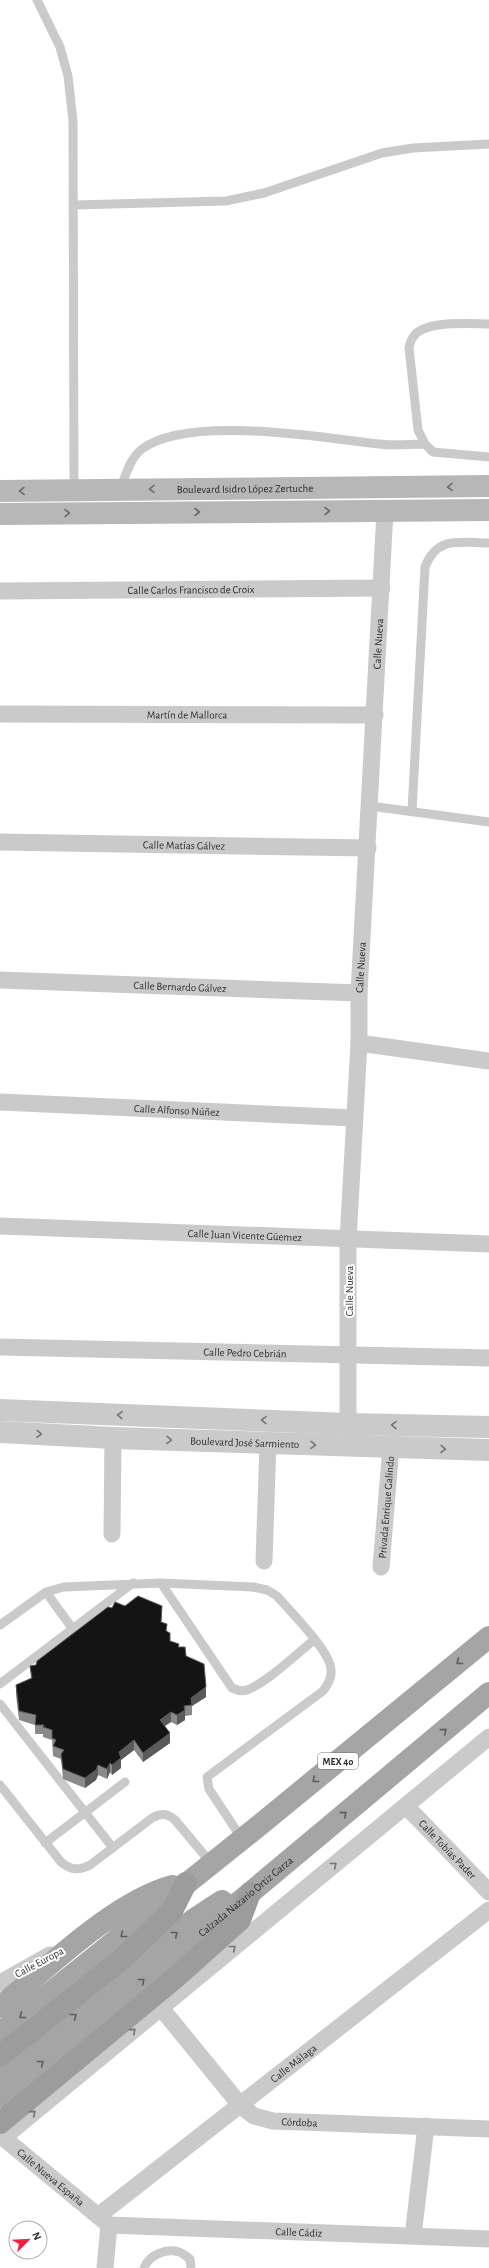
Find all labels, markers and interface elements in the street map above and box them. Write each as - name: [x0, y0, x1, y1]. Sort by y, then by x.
- one-way arrow: [447, 482, 453, 491]
- street label: Boulevard Isidro López Zertuche: [177, 483, 313, 495]
- one-way arrow: [149, 485, 155, 493]
- one-way arrow: [19, 487, 25, 495]
- one-way arrow: [324, 507, 330, 515]
- one-way arrow: [194, 508, 200, 516]
- one-way arrow: [64, 509, 70, 518]
- street label: Calle Carlos Francisco de Croix: [127, 584, 255, 596]
- street label: Calle Nueva: [371, 618, 385, 670]
- street label: Martín de Mallorca: [147, 709, 227, 721]
- street label: Calle Matías Gálvez: [143, 839, 226, 852]
- street label: Calle Nueva: [354, 942, 368, 993]
- street label: Calle Bernardo Gálvez: [133, 980, 227, 994]
- street label: Calle Alfonso Núñez: [134, 1103, 220, 1118]
- street label: Calle Juan Vicente Güemez: [188, 1228, 303, 1243]
- street label: Calle Nueva: [344, 1266, 355, 1316]
- street label: Calle Pedro Cebrián: [203, 1347, 287, 1359]
- one-way arrow: [117, 1411, 123, 1419]
- one-way arrow: [261, 1416, 267, 1425]
- one-way arrow: [391, 1420, 397, 1429]
- one-way arrow: [36, 1430, 42, 1439]
- street label: Boulevard José Sarmiento: [190, 1435, 300, 1450]
- one-way arrow: [166, 1436, 172, 1444]
- one-way arrow: [310, 1440, 316, 1449]
- one-way arrow: [440, 1445, 446, 1453]
- street label: Privada Enrique Galindo: [377, 1456, 396, 1559]
- one-way arrow: [456, 1658, 463, 1665]
- one-way arrow: [439, 1728, 447, 1735]
- road number: MEX 40: [318, 1753, 358, 1769]
- one-way arrow: [312, 1775, 319, 1782]
- one-way arrow: [340, 1812, 347, 1819]
- street label: Calle Tobías Pader: [416, 1818, 478, 1882]
- street label: Calzada Nazario Ortiz Garza: [196, 1855, 295, 1939]
- one-way arrow: [329, 1863, 336, 1870]
- one-way arrow: [120, 1930, 128, 1937]
- one-way arrow: [170, 1932, 178, 1939]
- street label: Calle Europa: [13, 1945, 65, 1980]
- one-way arrow: [229, 1945, 236, 1952]
- one-way arrow: [137, 1979, 145, 1986]
- one-way arrow: [19, 2011, 26, 2018]
- one-way arrow: [69, 2014, 76, 2021]
- one-way arrow: [128, 2028, 136, 2035]
- street label: Calle Málaga: [269, 2042, 319, 2085]
- one-way arrow: [37, 2061, 44, 2068]
- one-way arrow: [28, 2111, 35, 2118]
- street label: Córdoba: [281, 2116, 318, 2129]
- street label: Calle Nueva España: [15, 2147, 86, 2208]
- north arrow: [8, 2220, 48, 2260]
- street label: Calle Cádiz: [275, 2226, 323, 2239]
- text: N: [30, 2230, 43, 2242]

